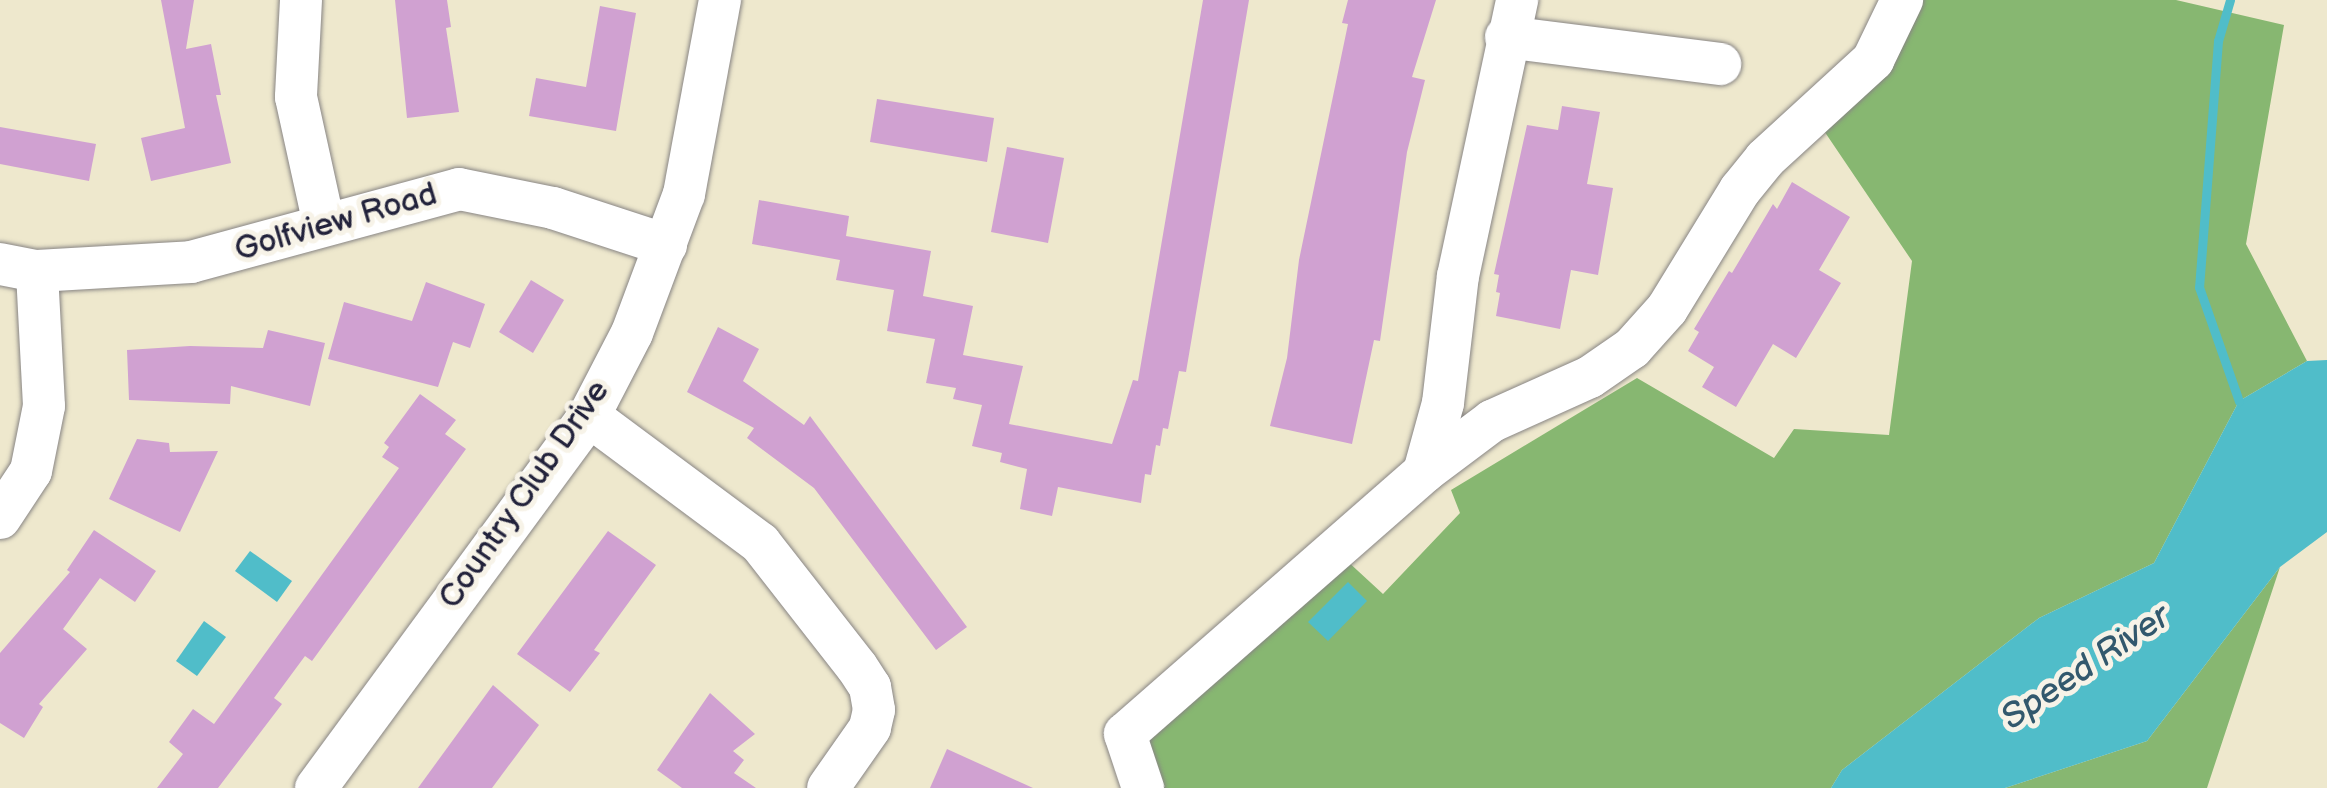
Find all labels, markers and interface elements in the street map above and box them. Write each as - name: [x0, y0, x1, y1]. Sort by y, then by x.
- street label: Golfview Road: [230, 176, 442, 270]
- street label: Country Club Drive: [431, 373, 619, 617]
- water label: Speed River: [1994, 596, 2178, 740]

